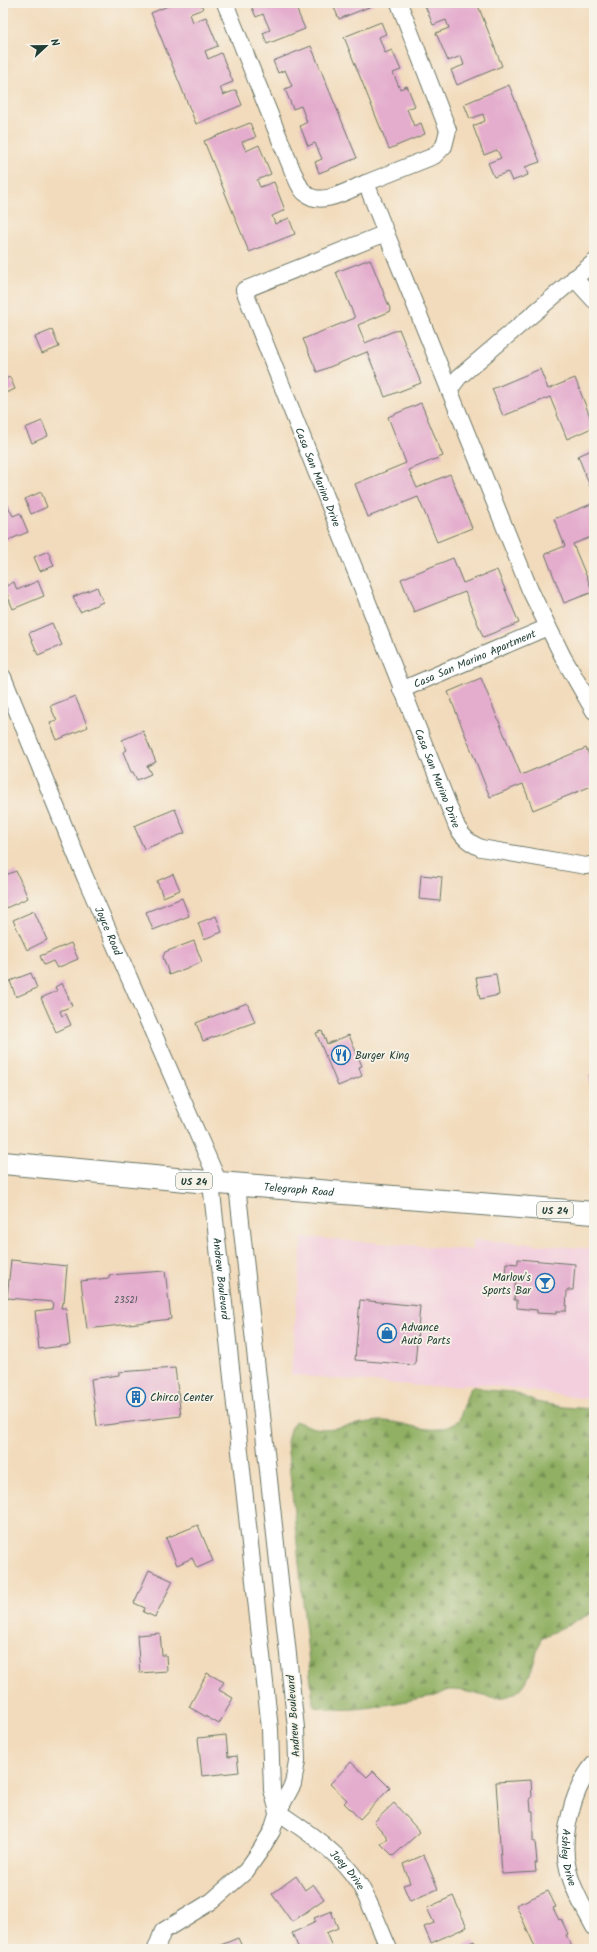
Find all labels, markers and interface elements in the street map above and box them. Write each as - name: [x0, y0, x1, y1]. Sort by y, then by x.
- north arrow: [26, 26, 66, 66]
- text: N: [45, 36, 64, 49]
- street label: Casa San Marino Drive: [289, 425, 345, 530]
- street label: Casa San Marino Apartment: [411, 625, 540, 694]
- street label: Casa San Marino Drive: [409, 726, 465, 831]
- street label: Joyce Road: [89, 904, 126, 959]
- restaurant icon: Burger King: [330, 1044, 352, 1066]
- place label: Burger King: [355, 1047, 409, 1065]
- road number: US 24: [176, 1173, 212, 1189]
- street label: Telegraph Road: [263, 1179, 335, 1202]
- road number: US 24: [537, 1202, 573, 1218]
- street label: Andrew Boulevard: [207, 1237, 234, 1321]
- place label: Marlow's Sports Bar: [482, 1269, 532, 1300]
- bar icon: Marlow's Sports Bar: [534, 1272, 556, 1294]
- house number: 23521: [114, 1293, 138, 1308]
- place label: Advance Auto Parts: [401, 1319, 451, 1350]
- shop icon: Advance Auto Parts: [376, 1322, 398, 1344]
- building icon: Chirco Center: [125, 1386, 147, 1408]
- place label: Chirco Center: [150, 1389, 215, 1407]
- street label: Andrew Boulevard: [282, 1674, 306, 1758]
- street label: Ashley Drive: [556, 1828, 581, 1889]
- street label: Joey Drive: [325, 1846, 369, 1894]

